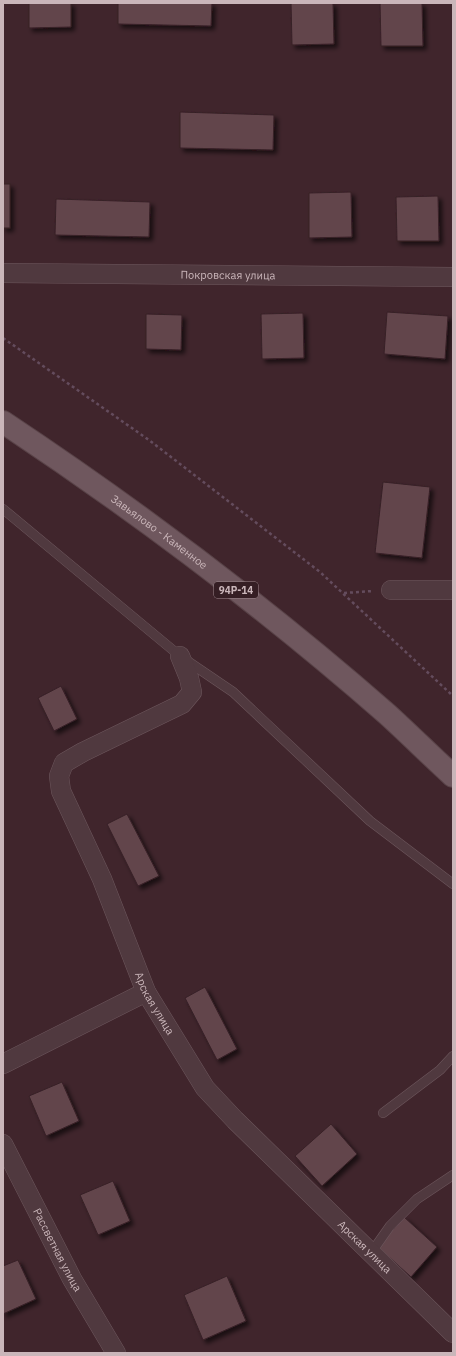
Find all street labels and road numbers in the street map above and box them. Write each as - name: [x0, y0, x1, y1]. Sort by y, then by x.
- street label: Покровская улица: [180, 268, 276, 282]
- street label: Завьялово - Каменное: [108, 492, 210, 572]
- road number: 94Р-14: [214, 582, 258, 598]
- street label: Арская улица: [132, 970, 178, 1037]
- street label: Рассветная улица: [30, 1206, 85, 1294]
- street label: Арская улица: [335, 1217, 395, 1276]

